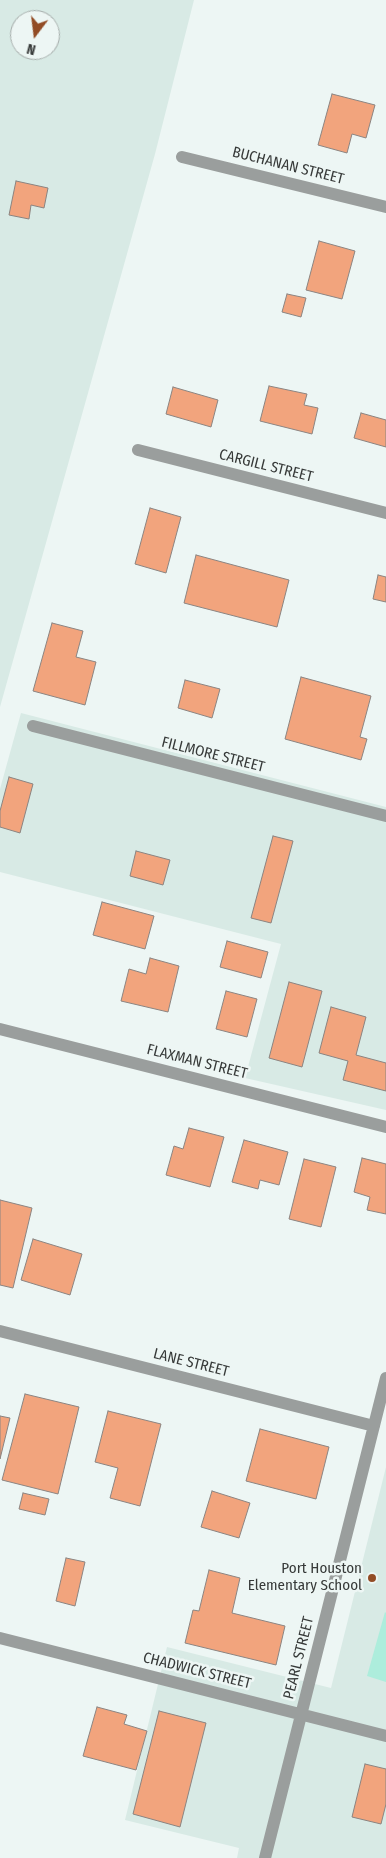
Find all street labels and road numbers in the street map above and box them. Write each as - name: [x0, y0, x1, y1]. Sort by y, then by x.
- street label: BUCHANAN STREET: [230, 143, 346, 189]
- street label: CARGILL STREET: [217, 446, 315, 486]
- street label: FILLMORE STREET: [160, 733, 266, 777]
- street label: FLAXMAN STREET: [145, 1041, 249, 1083]
- street label: LANE STREET: [151, 1345, 231, 1381]
- street label: PEARL STREET: [280, 1615, 318, 1701]
- street label: CHADWICK STREET: [141, 1649, 253, 1693]

